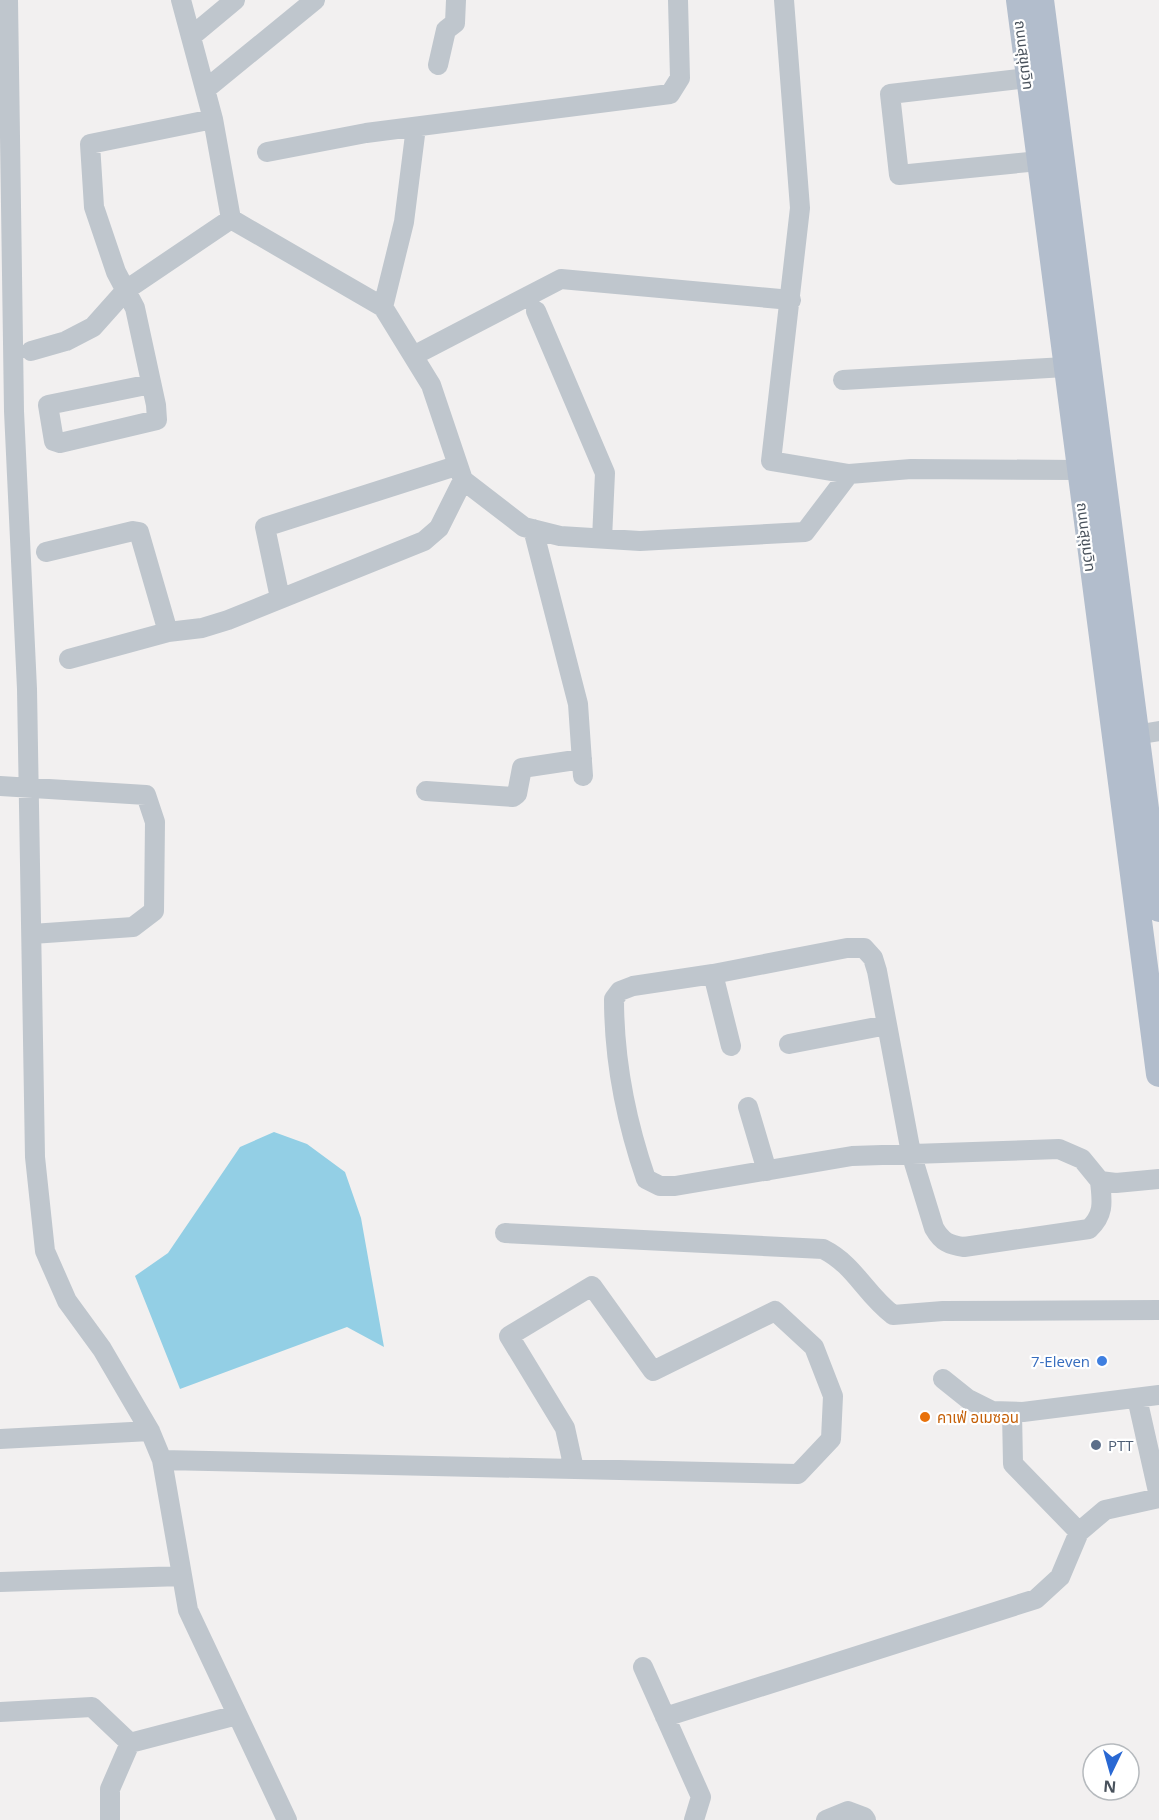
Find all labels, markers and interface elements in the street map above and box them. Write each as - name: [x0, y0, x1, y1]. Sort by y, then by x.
- street label: ถนนสุขุมวิท: [1011, 19, 1039, 91]
- street label: ถนนสุขุมวิท: [1073, 501, 1101, 573]
- place label: 7-Eleven: [1031, 1351, 1090, 1371]
- marker: 7-Eleven: [1095, 1354, 1109, 1368]
- place label: คาเฟ่ อเมซอน: [937, 1407, 1019, 1427]
- marker: คาเฟ่ อเมซอน: [918, 1410, 932, 1424]
- place label: PTT: [1108, 1435, 1134, 1455]
- marker: PTT: [1089, 1438, 1103, 1452]
- north arrow: [1081, 1742, 1141, 1802]
- text: N: [1102, 1775, 1117, 1798]

